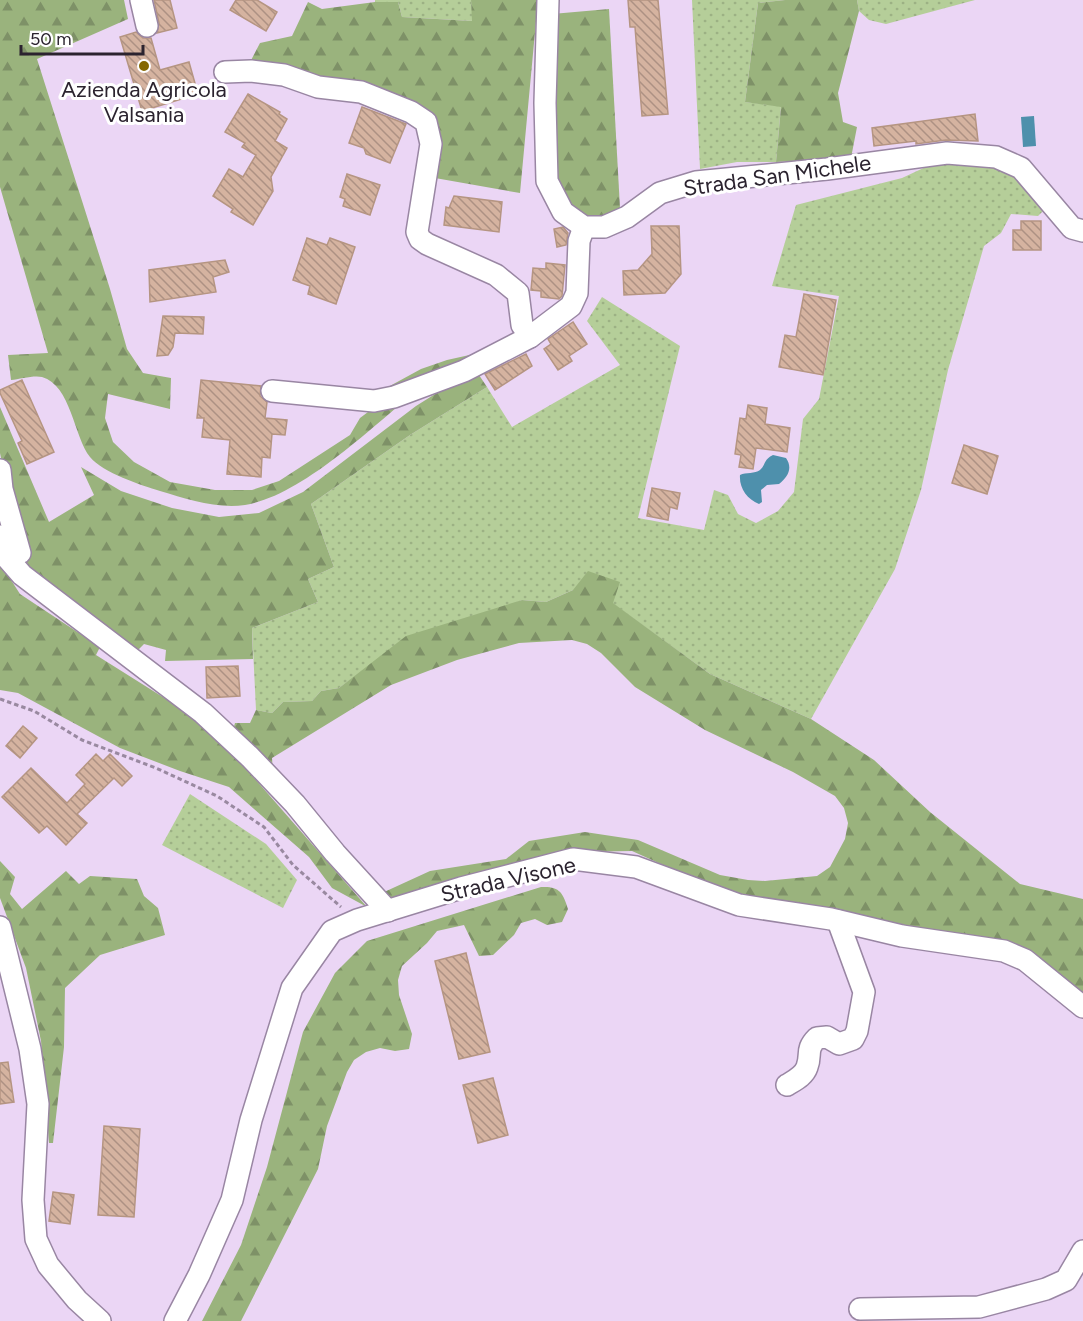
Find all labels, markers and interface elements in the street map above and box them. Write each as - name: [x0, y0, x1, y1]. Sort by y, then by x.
- scale bar: [21, 18, 142, 56]
- text: 50 m: [30, 28, 72, 50]
- marker: Azienda Agricola Valsania: [137, 59, 151, 73]
- place label: Azienda Agricola Valsania: [61, 76, 227, 128]
- street label: Strada San Michele: [681, 149, 873, 202]
- street label: Strada Visone: [438, 851, 578, 908]

